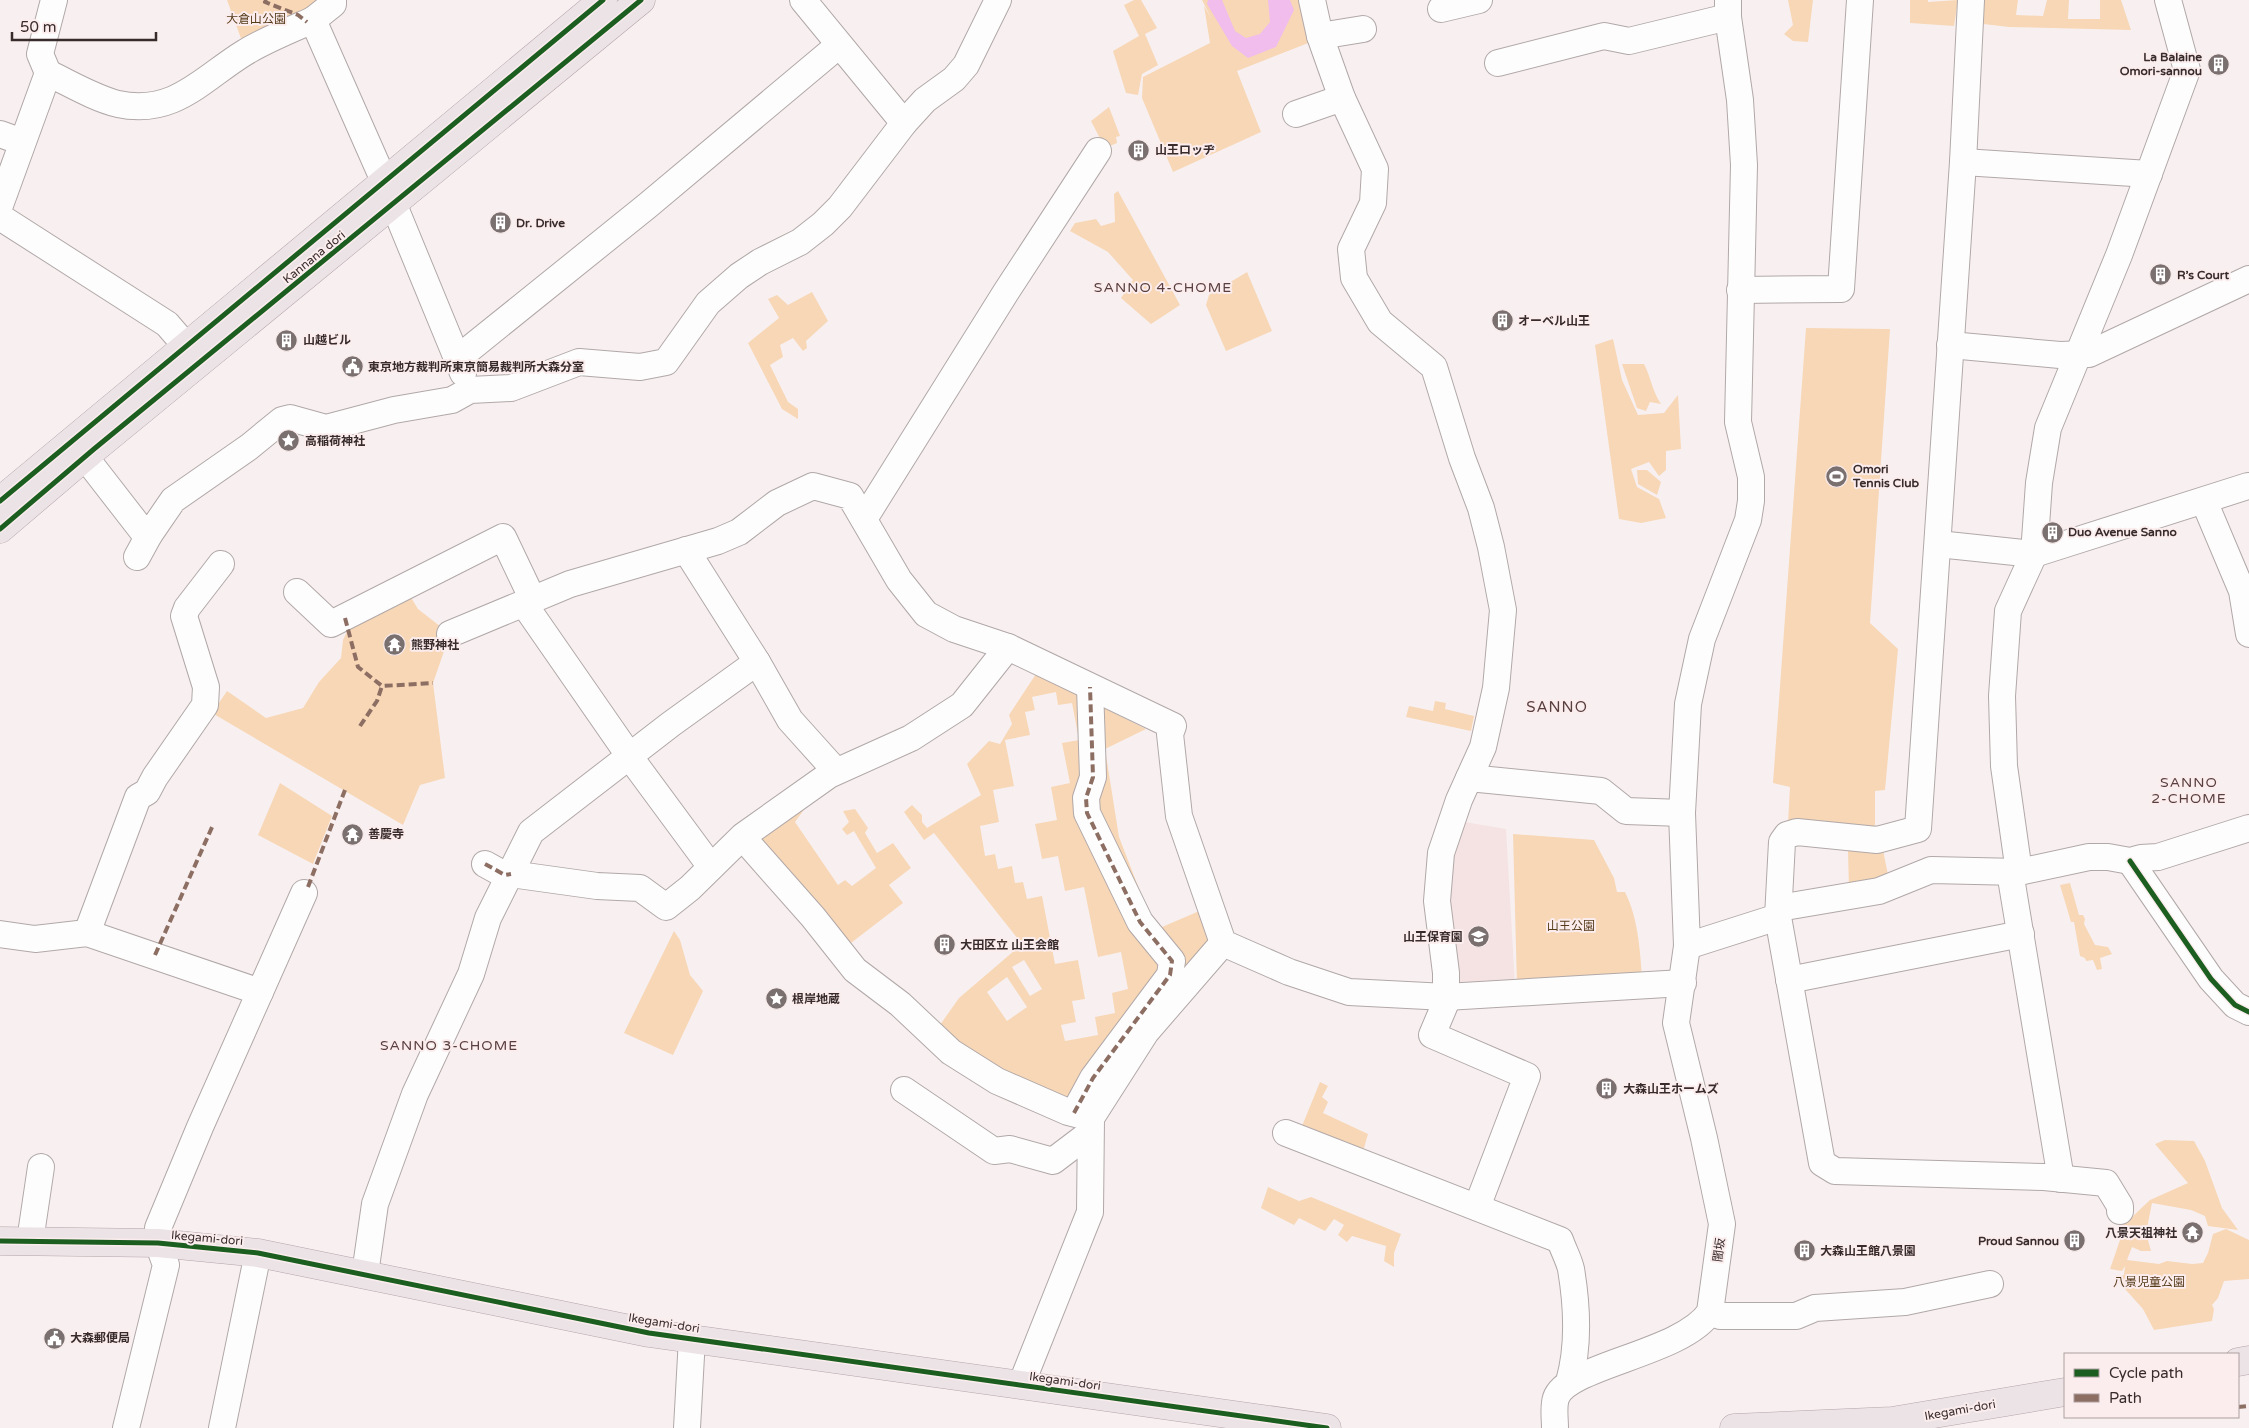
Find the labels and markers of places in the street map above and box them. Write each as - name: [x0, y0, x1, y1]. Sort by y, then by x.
- place label: La Balaine Omori-sannou: [2120, 50, 2202, 78]
- building icon: La Balaine Omori-sannou: [2206, 52, 2230, 76]
- building icon: 山王ロッヂ: [1127, 138, 1151, 162]
- place label: 山王ロッヂ: [1155, 143, 1215, 157]
- building icon: Dr. Drive: [488, 211, 512, 235]
- place label: Dr. Drive: [516, 216, 565, 230]
- building icon: R’s Court: [2149, 263, 2173, 287]
- place label: R’s Court: [2177, 268, 2229, 282]
- building icon: オーベル山王: [1490, 309, 1514, 333]
- place label: オーベル山王: [1518, 314, 1590, 328]
- building icon: 山越ビル: [275, 328, 299, 352]
- place label: 山越ビル: [303, 333, 351, 347]
- public building icon: 東京地方裁判所東京簡易裁判所大森分室: [340, 355, 364, 379]
- place label: 東京地方裁判所東京簡易裁判所大森分室: [368, 360, 584, 374]
- place icon: 高稲荷神社: [277, 429, 301, 453]
- place label: 高稲荷神社: [305, 434, 365, 448]
- place label: Omori Tennis Club: [1852, 462, 1919, 490]
- sports icon: Omori Tennis Club: [1825, 464, 1849, 488]
- building icon: Duo Avenue Sanno: [2040, 520, 2064, 544]
- place label: Duo Avenue Sanno: [2068, 525, 2177, 539]
- temple icon: 熊野神社: [383, 633, 407, 657]
- place label: 熊野神社: [411, 638, 459, 652]
- temple icon: 善慶寺: [340, 822, 364, 846]
- place label: 善慶寺: [368, 827, 404, 841]
- school or university icon: 山王保育園: [1467, 925, 1491, 949]
- place label: 山王保育園: [1403, 930, 1463, 944]
- building icon: 大田区立 山王会館: [932, 933, 956, 957]
- place label: 大田区立 山王会館: [960, 938, 1059, 952]
- place icon: 根岸地蔵: [764, 987, 788, 1011]
- place label: 根岸地蔵: [792, 992, 840, 1006]
- building icon: 大森山王ホームズ: [1595, 1077, 1619, 1101]
- place label: 大森山王ホームズ: [1623, 1082, 1719, 1096]
- temple icon: 八景天祖神社: [2181, 1221, 2205, 1245]
- place label: 八景天祖神社: [2105, 1226, 2177, 1240]
- building icon: Proud Sannou: [2063, 1229, 2087, 1253]
- place label: Proud Sannou: [1978, 1234, 2059, 1248]
- building icon: 大森山王館八景園: [1792, 1239, 1816, 1263]
- place label: 大森山王館八景園: [1820, 1244, 1916, 1258]
- public building icon: 大森郵便局: [42, 1326, 66, 1350]
- place label: 大森郵便局: [70, 1331, 130, 1345]

